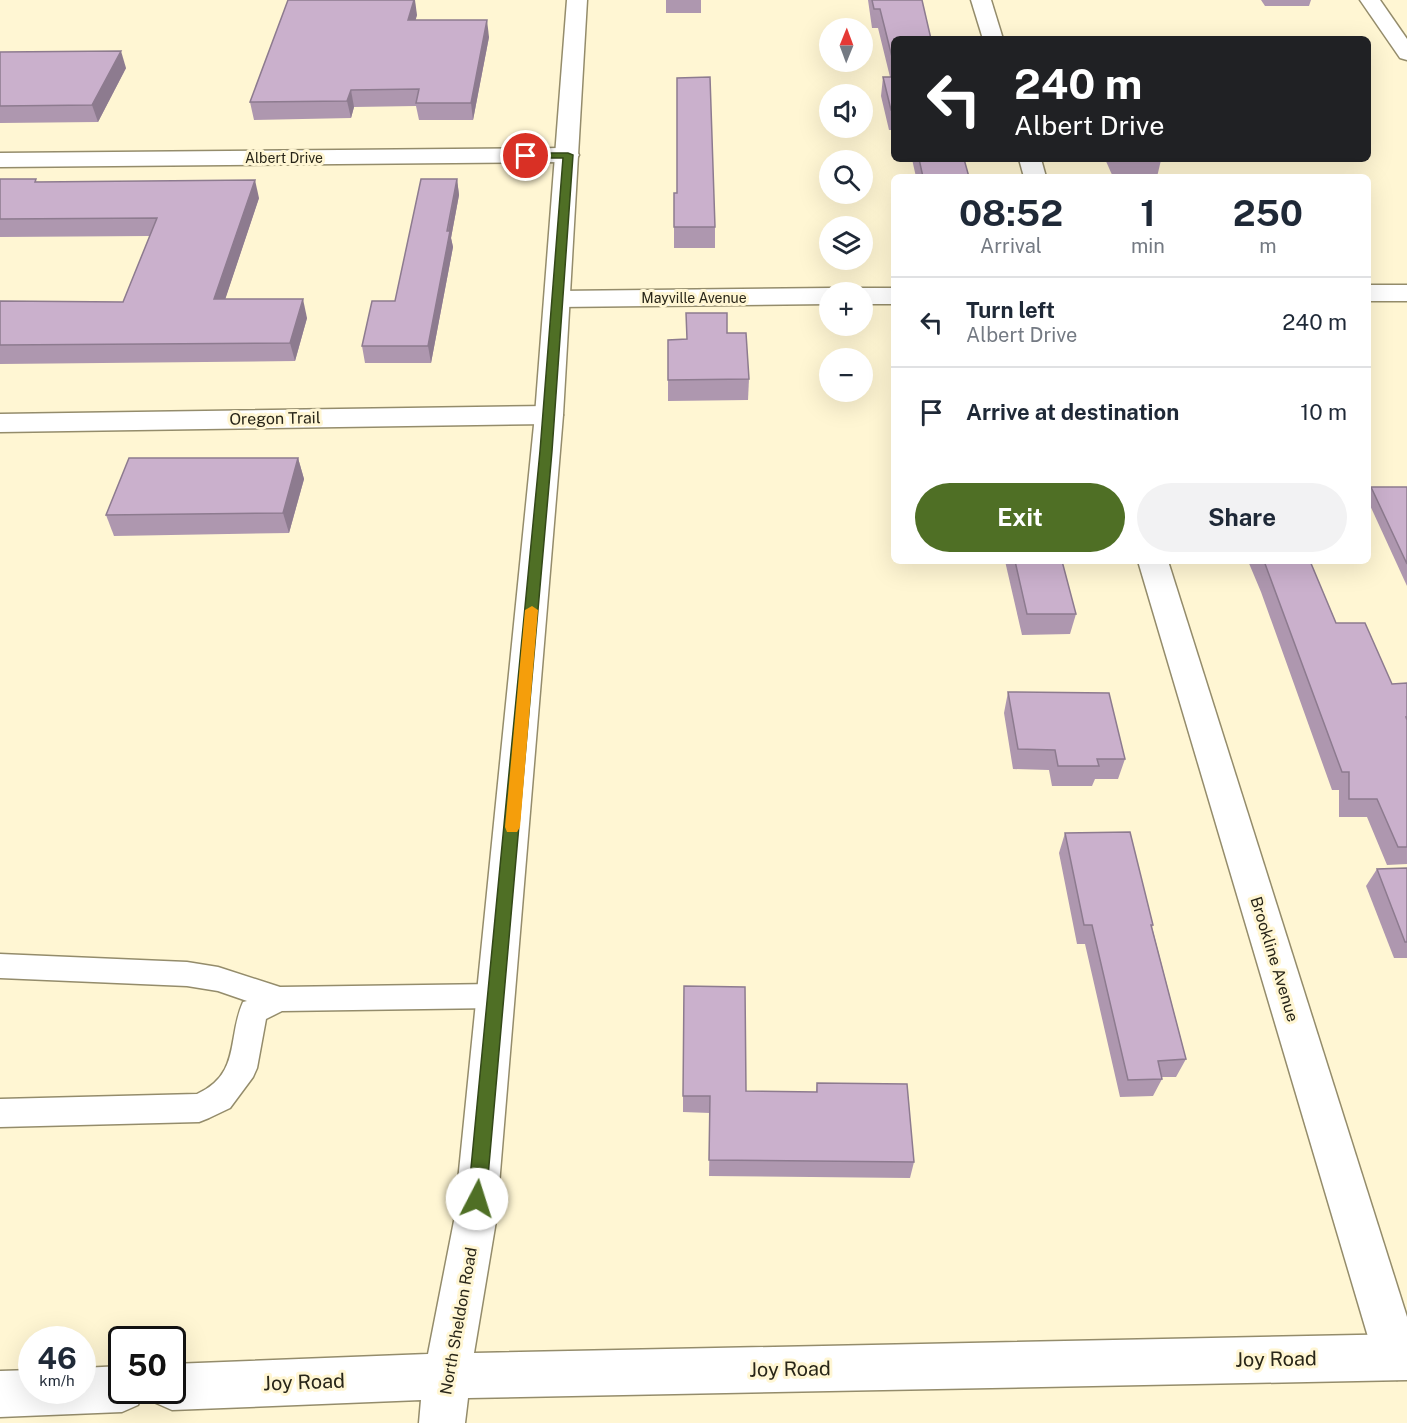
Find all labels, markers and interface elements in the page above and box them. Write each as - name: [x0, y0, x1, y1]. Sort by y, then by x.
- north arrow: [819, 18, 873, 72]
- map controls: [819, 18, 873, 402]
- text: 240 m: [1014, 59, 1142, 108]
- icon: left: [915, 60, 993, 138]
- button: sound: [819, 84, 873, 138]
- text: Albert Drive: [1014, 109, 1164, 141]
- pin: [500, 130, 551, 181]
- icon: arrive: [509, 139, 542, 172]
- street label: Albert Drive: [245, 150, 323, 166]
- button: search: [819, 150, 873, 204]
- text: 08:52: [959, 192, 1063, 234]
- text: 1: [1140, 192, 1156, 234]
- text: 250: [1233, 192, 1303, 234]
- button: layers: [819, 216, 873, 270]
- text: Arrival: [980, 234, 1042, 258]
- text: min: [1131, 234, 1165, 258]
- text: m: [1259, 234, 1277, 258]
- button: +: [819, 282, 873, 336]
- street label: Mayville Avenue: [641, 290, 747, 306]
- text: Turn left: [966, 297, 1055, 323]
- icon: left: [915, 306, 948, 339]
- text: 240 m: [1282, 309, 1347, 335]
- text: Albert Drive: [966, 323, 1077, 347]
- button: −: [819, 348, 873, 402]
- icon: arrive: [915, 396, 948, 429]
- text: Arrive at destination: [966, 399, 1179, 425]
- text: 10 m: [1300, 399, 1347, 425]
- street label: Oregon Trail: [229, 408, 321, 429]
- button: Exit: [915, 483, 1125, 552]
- button: Share: [1137, 483, 1347, 552]
- street label: Brookline Avenue: [1246, 894, 1303, 1024]
- position arrow: [445, 1167, 509, 1231]
- street label: North Sheldon Road: [436, 1246, 481, 1396]
- speed limit sign: 50: [108, 1326, 186, 1404]
- text: 46: [37, 1340, 77, 1376]
- street label: Joy Road: [1235, 1346, 1317, 1372]
- street label: Joy Road: [749, 1356, 831, 1382]
- street label: Joy Road: [263, 1369, 345, 1395]
- text: km/h: [39, 1372, 75, 1389]

